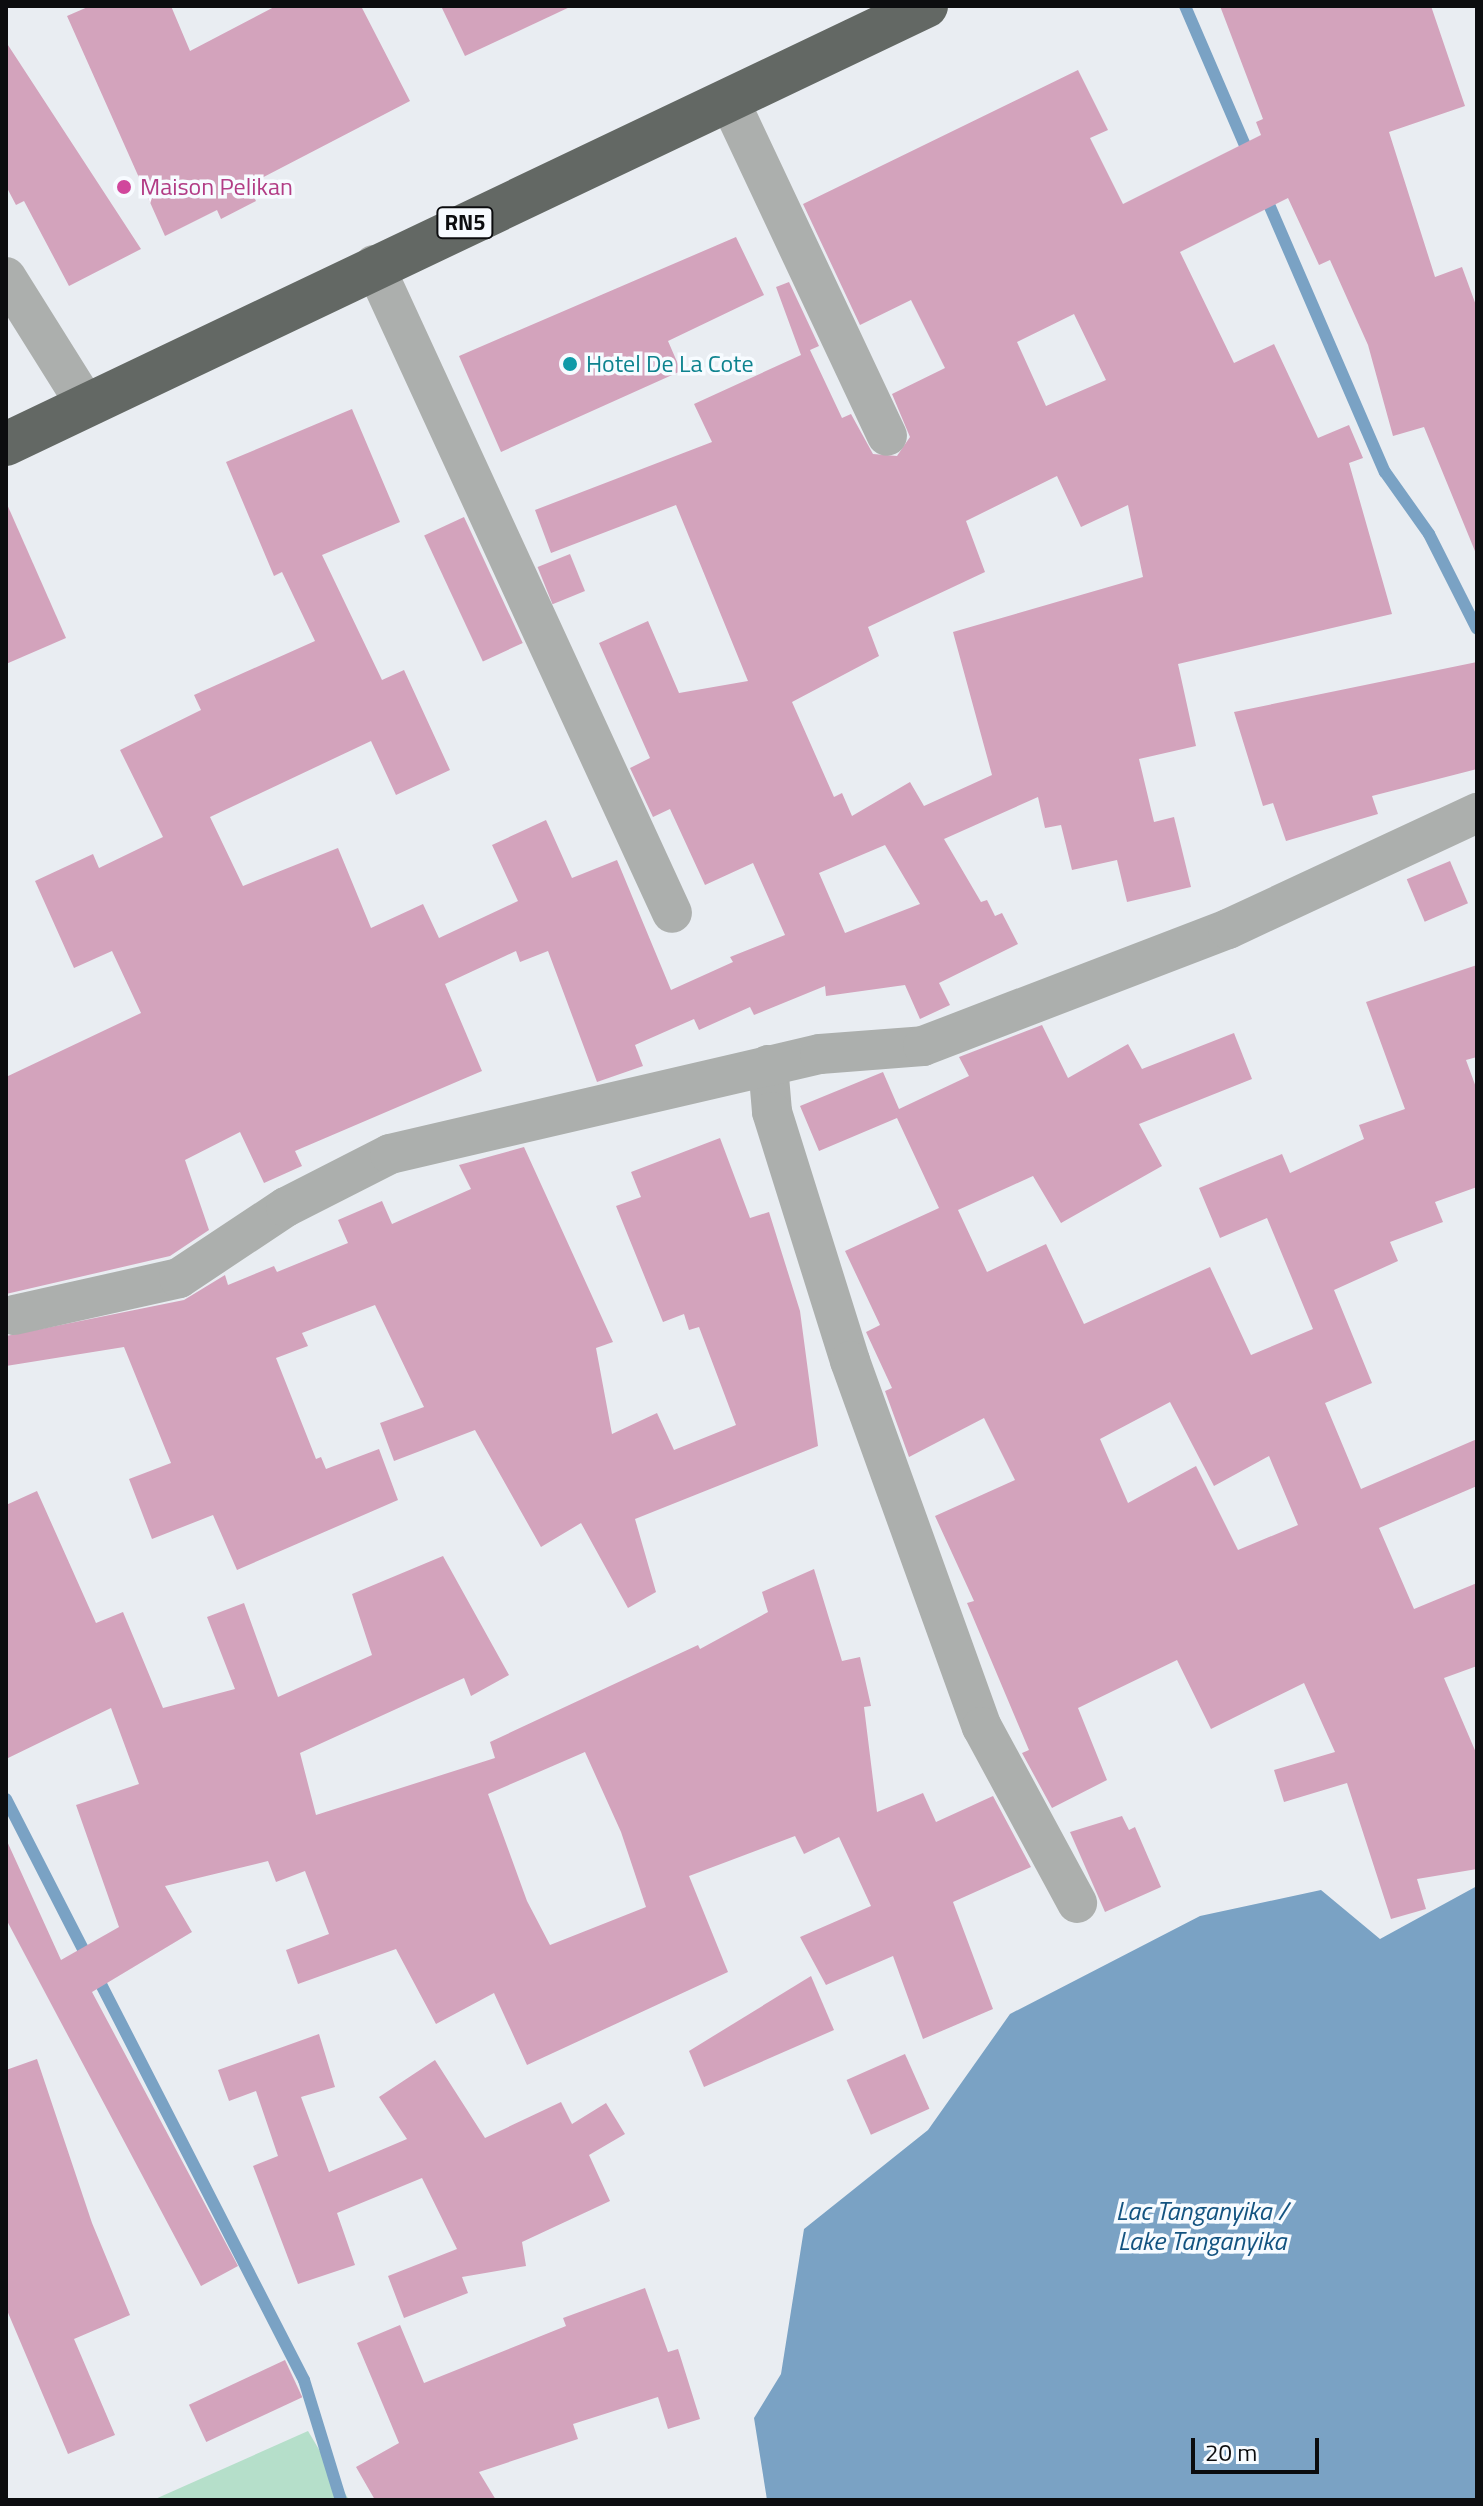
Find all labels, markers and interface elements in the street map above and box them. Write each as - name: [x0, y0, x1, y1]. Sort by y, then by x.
- place label: Maison Pelikan: [140, 173, 293, 201]
- marker: Maison Pelikan: [115, 178, 133, 196]
- road number: RN5: [435, 205, 495, 241]
- place label: Hotel De La Cote: [586, 350, 754, 378]
- marker: Hotel De La Cote: [561, 355, 579, 373]
- water label: Lac Tanganyika / Lake Tanganyika: [1116, 2195, 1288, 2256]
- scale bar: [1195, 2422, 1323, 2472]
- text: 20 m: [1205, 2434, 1257, 2470]

